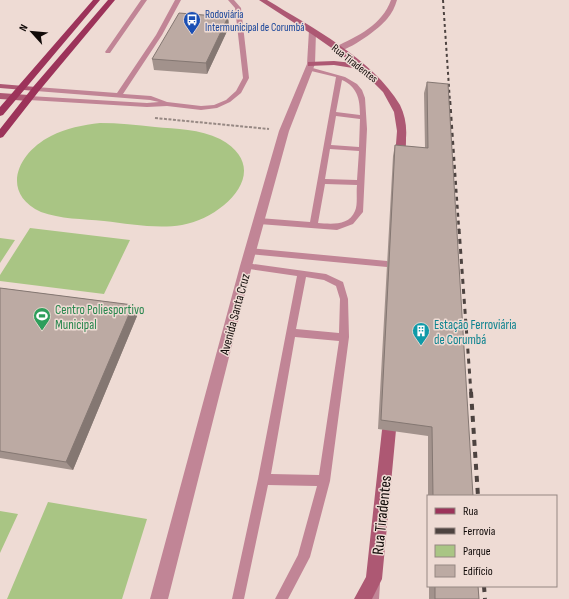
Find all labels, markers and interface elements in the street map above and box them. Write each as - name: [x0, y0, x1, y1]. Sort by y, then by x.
- place label: Rodoviária Intermunicipal de Corumbá: [205, 8, 304, 34]
- bus stop icon: Rodoviária Intermunicipal de Corumbá: [182, 10, 202, 35]
- north arrow: [12, 12, 52, 52]
- text: N: [16, 22, 31, 33]
- street label: Rua Tiradentes: [329, 41, 380, 85]
- street label: Avenida Santa Cruz: [216, 272, 254, 358]
- place label: Centro Poliesportivo Municipal: [55, 302, 144, 333]
- sports icon: Centro Poliesportivo Municipal: [32, 306, 52, 331]
- place label: Estação Ferroviária de Corumbá: [434, 317, 517, 348]
- building icon: Estação Ferroviária de Corumbá: [411, 321, 431, 346]
- street label: Rua Tiradentes: [369, 474, 396, 556]
- legend: [427, 495, 557, 587]
- text: Rua: [463, 504, 479, 519]
- text: Ferrovia: [463, 524, 496, 539]
- text: Parque: [463, 544, 491, 559]
- text: Edifício: [463, 564, 493, 579]

